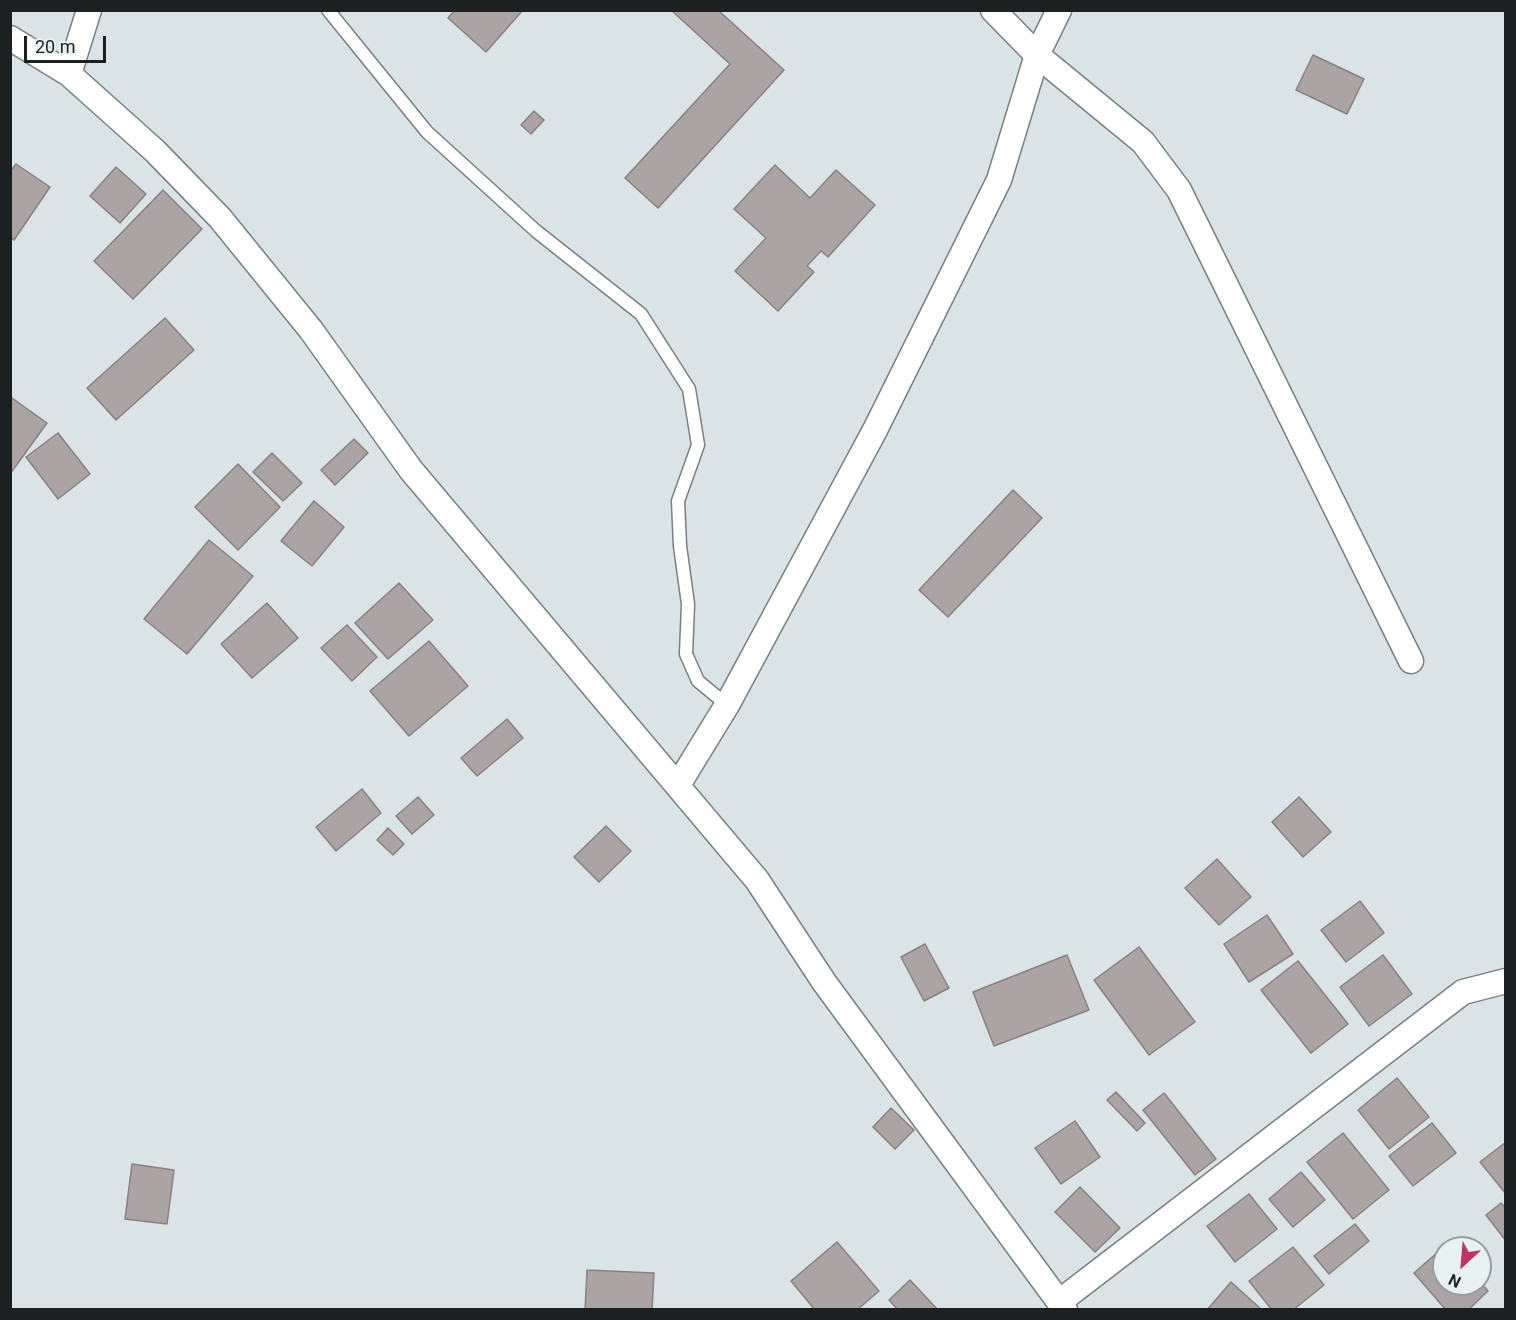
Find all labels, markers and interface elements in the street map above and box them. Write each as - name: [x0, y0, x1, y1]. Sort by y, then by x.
- scale bar: [27, 24, 110, 62]
- text: 20 m: [35, 36, 75, 57]
- north arrow: [1432, 1236, 1492, 1296]
- text: N: [1446, 1270, 1464, 1292]

